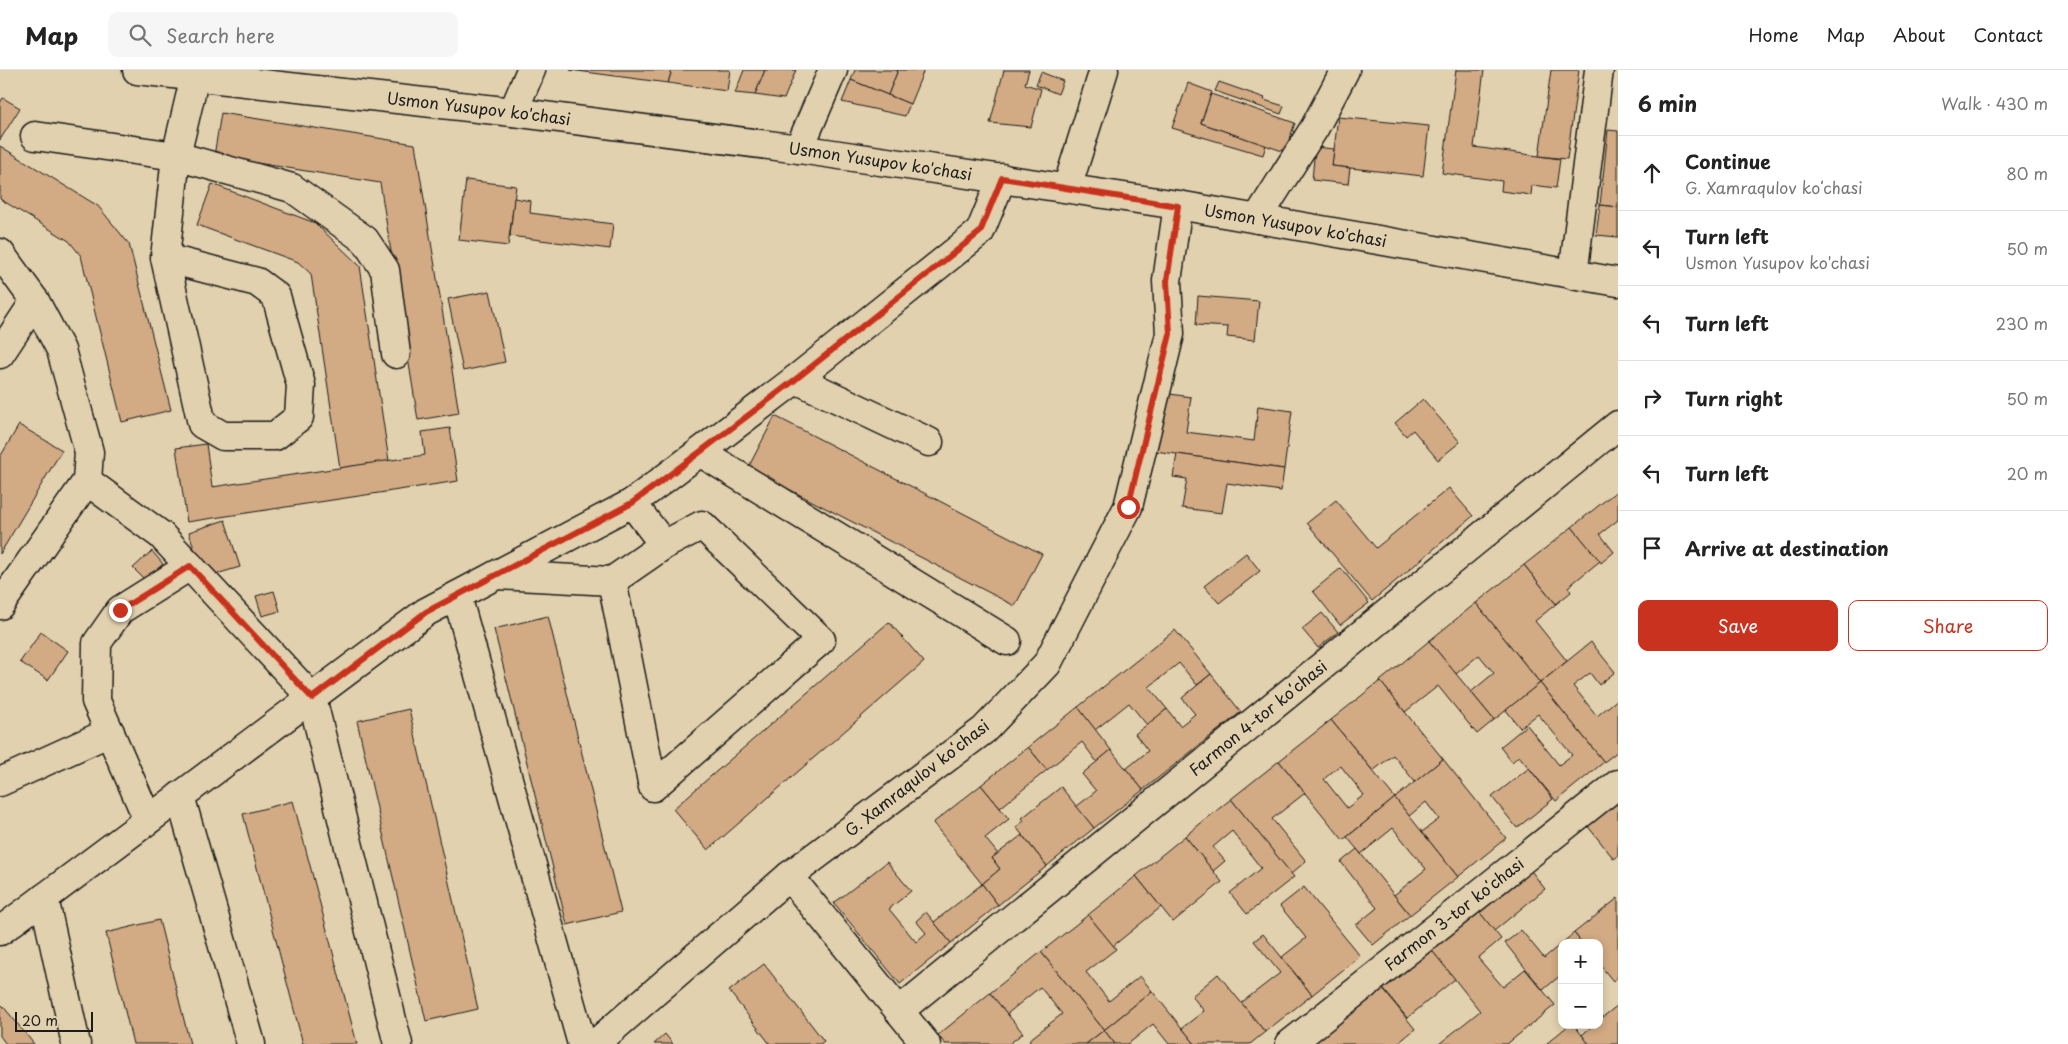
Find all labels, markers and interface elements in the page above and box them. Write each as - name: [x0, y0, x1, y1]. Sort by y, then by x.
- search box: [108, 12, 458, 57]
- text: Map: [25, 17, 78, 53]
- icon: search: [126, 21, 154, 49]
- text: Search here: [166, 21, 275, 49]
- text: Home: [1748, 21, 1798, 48]
- text: Map: [1826, 21, 1865, 48]
- text: About: [1893, 21, 1945, 48]
- text: Contact: [1973, 21, 2043, 48]
- street label: Usmon Yusupov ko'chasi: [386, 85, 572, 130]
- text: 6 min: [1638, 87, 1697, 119]
- text: Walk · 430 m: [1941, 91, 2048, 115]
- street label: Usmon Yusupov ko'chasi: [787, 135, 974, 185]
- text: Continue: [1685, 147, 1771, 175]
- icon: ahead: [1638, 159, 1666, 187]
- text: 80 m: [2006, 161, 2048, 185]
- text: G. Xamraqulov koʻchasi: [1685, 175, 1863, 199]
- street label: Usmon Yusupov ko'chasi: [1202, 197, 1389, 252]
- text: Turn left: [1685, 222, 1769, 250]
- icon: left: [1638, 234, 1666, 262]
- text: 50 m: [2007, 236, 2048, 260]
- text: Usmon Yusupov ko'chasi: [1685, 250, 1870, 274]
- icon: left: [1638, 309, 1666, 337]
- text: Turn left: [1685, 309, 1769, 337]
- text: 230 m: [1996, 311, 2048, 335]
- icon: right: [1638, 384, 1666, 412]
- text: Turn right: [1685, 384, 1783, 412]
- text: 50 m: [2007, 386, 2048, 410]
- icon: left: [1638, 459, 1666, 487]
- text: Turn left: [1685, 459, 1769, 487]
- text: 20 m: [2007, 461, 2048, 485]
- route start: [1117, 496, 1140, 519]
- icon: arrive: [1638, 534, 1666, 562]
- text: Arrive at destination: [1685, 534, 1889, 562]
- route end: [109, 599, 132, 622]
- button: Save: [1638, 600, 1838, 651]
- button: Share: [1848, 600, 2048, 651]
- street label: Farmon 4-tor koʻchasi: [1183, 654, 1332, 781]
- street label: G. Xamraqulov koʻchasi: [839, 713, 994, 841]
- street label: Farmon 3-tor koʻchasi: [1378, 851, 1528, 976]
- map controls: [1558, 939, 1603, 1029]
- button: +: [1558, 939, 1603, 984]
- button: −: [1558, 984, 1603, 1029]
- scale bar: [15, 1009, 92, 1032]
- text: 20 m: [22, 1010, 58, 1031]

